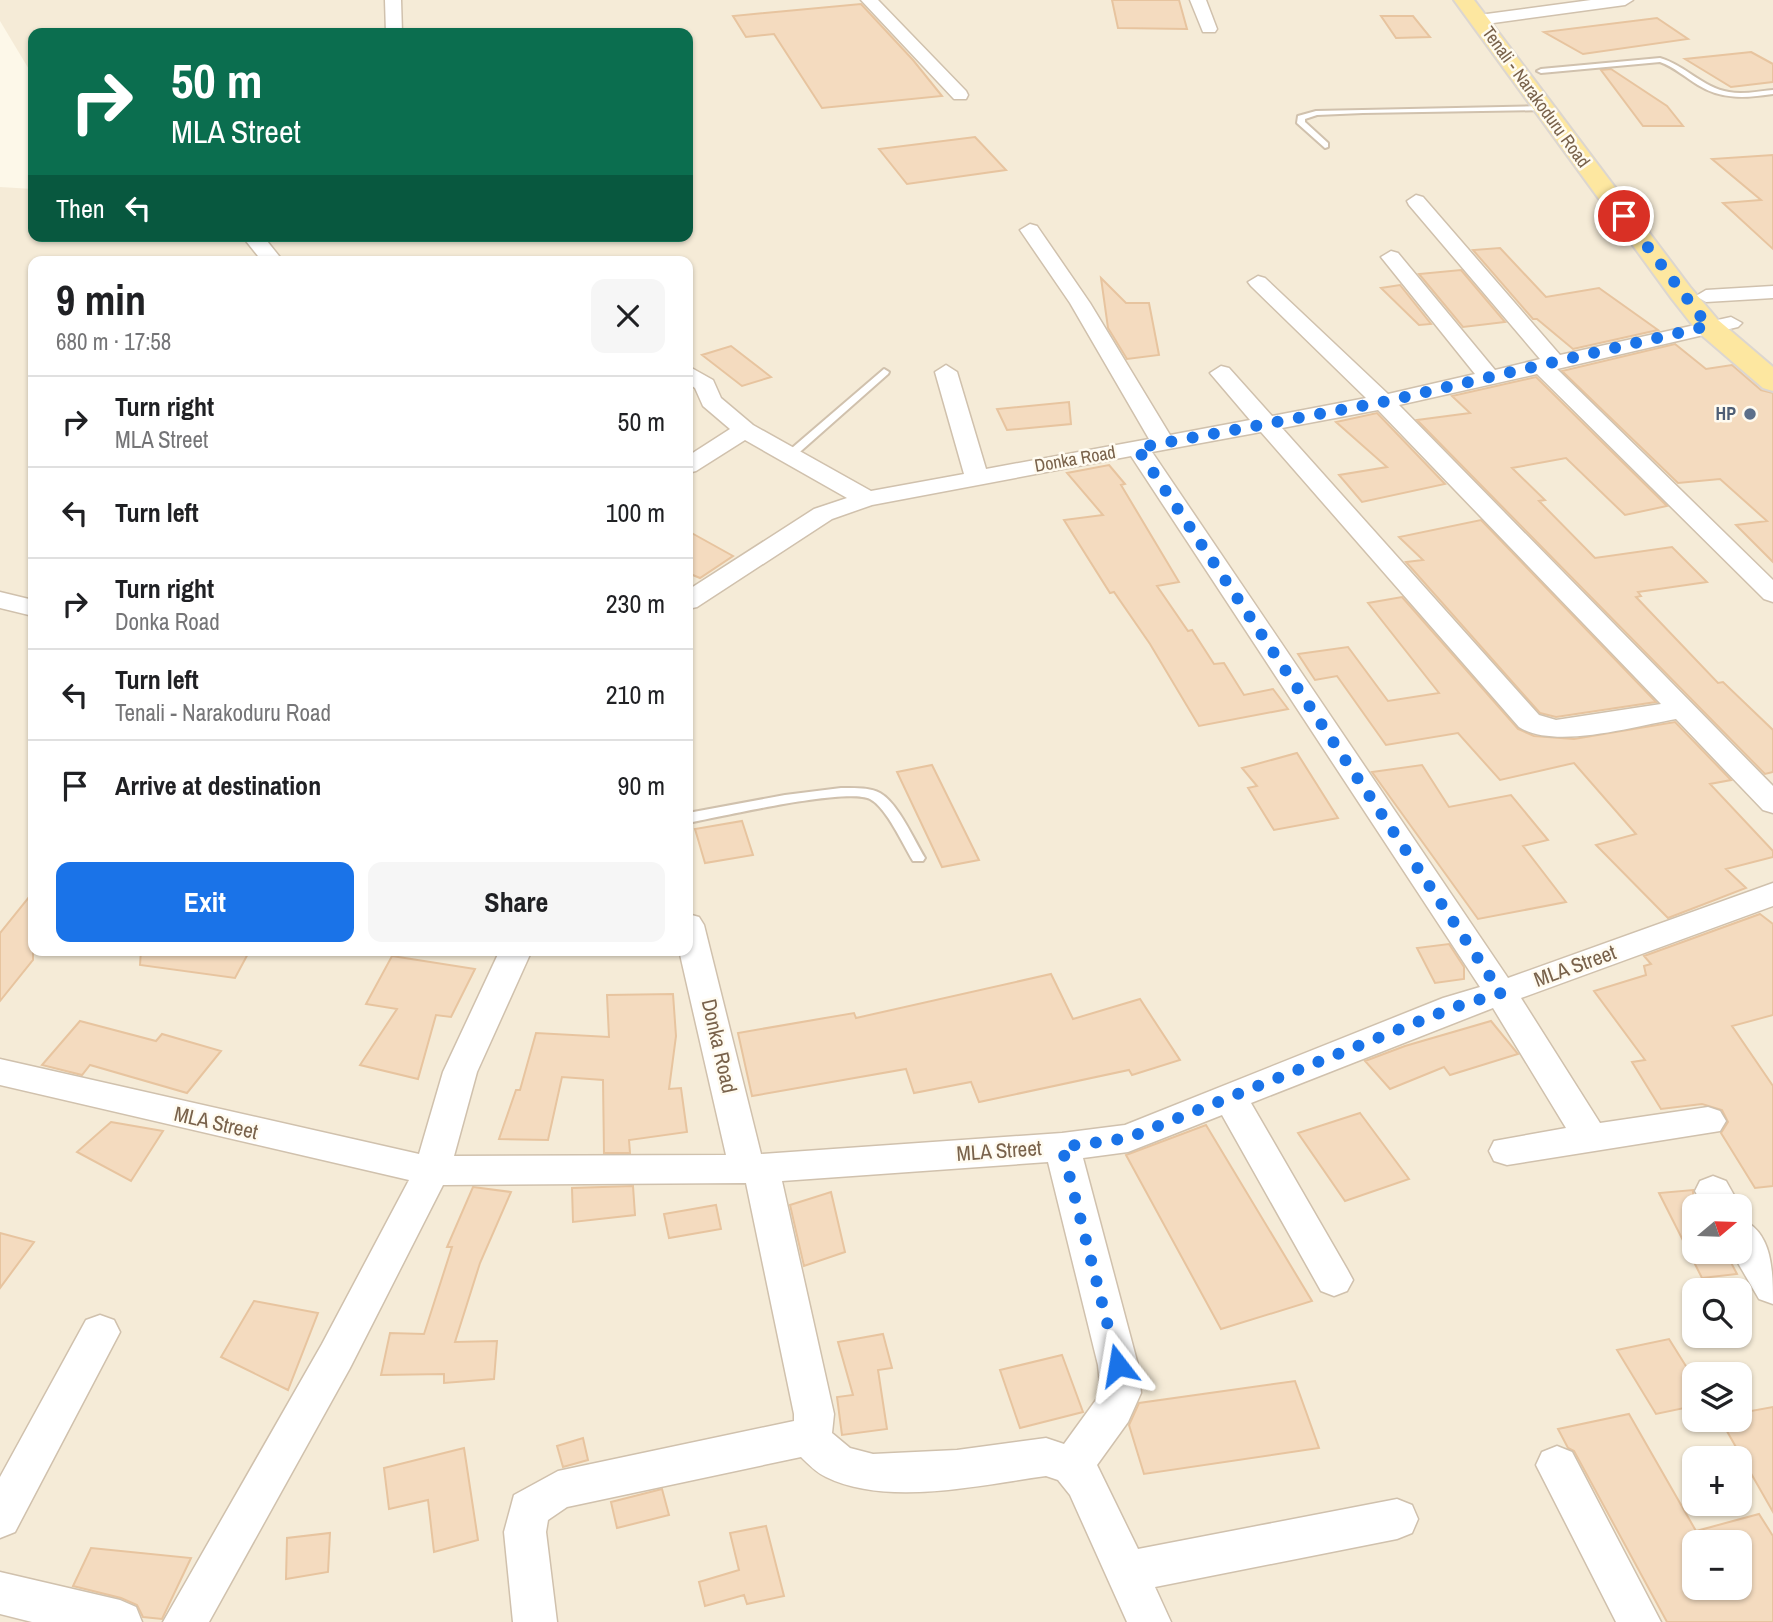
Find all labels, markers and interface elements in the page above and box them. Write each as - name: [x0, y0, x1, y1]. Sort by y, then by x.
- street label: Tenali - Narakoduru Road: [1477, 21, 1596, 172]
- text: 50 m: [171, 47, 263, 113]
- icon: right: [56, 56, 147, 147]
- text: MLA Street: [171, 110, 301, 153]
- pin: [1594, 186, 1654, 246]
- icon: left: [119, 189, 157, 227]
- text: Then: [56, 191, 105, 226]
- icon: arrive: [1605, 197, 1643, 235]
- text: 9 min: [56, 272, 146, 328]
- button: close: [591, 279, 665, 353]
- text: 680 m · 17:58: [56, 326, 171, 357]
- text: Turn right: [115, 389, 214, 424]
- place label: HP: [1715, 401, 1736, 426]
- icon: right: [56, 403, 94, 441]
- text: 50 m: [618, 404, 665, 439]
- marker: HP: [1742, 406, 1758, 422]
- text: MLA Street: [115, 424, 208, 455]
- street label: Donka Road: [1032, 439, 1117, 478]
- icon: left: [56, 494, 94, 532]
- text: Turn left: [115, 495, 199, 530]
- text: 100 m: [606, 495, 665, 530]
- text: Turn right: [115, 571, 214, 606]
- icon: right: [56, 585, 94, 623]
- text: 230 m: [606, 586, 665, 621]
- text: Donka Road: [115, 606, 220, 637]
- text: Turn left: [115, 662, 199, 697]
- icon: left: [56, 676, 94, 714]
- text: 210 m: [606, 677, 665, 712]
- text: Tenali - Narakoduru Road: [115, 697, 331, 728]
- icon: arrive: [56, 767, 94, 805]
- text: Arrive at destination: [115, 768, 321, 803]
- text: 90 m: [618, 768, 665, 803]
- button: Exit: [56, 862, 354, 942]
- button: Share: [368, 862, 665, 942]
- street label: MLA Street: [1530, 937, 1620, 994]
- street label: Donka Road: [695, 996, 744, 1096]
- street label: MLA Street: [171, 1099, 261, 1146]
- street label: MLA Street: [955, 1133, 1043, 1168]
- north arrow: [1682, 1194, 1752, 1264]
- map controls: [1682, 1194, 1752, 1600]
- button: search: [1682, 1278, 1752, 1348]
- position arrow: [1081, 1328, 1155, 1402]
- button: layers: [1682, 1362, 1752, 1432]
- button: +: [1682, 1446, 1752, 1516]
- button: −: [1682, 1530, 1752, 1600]

